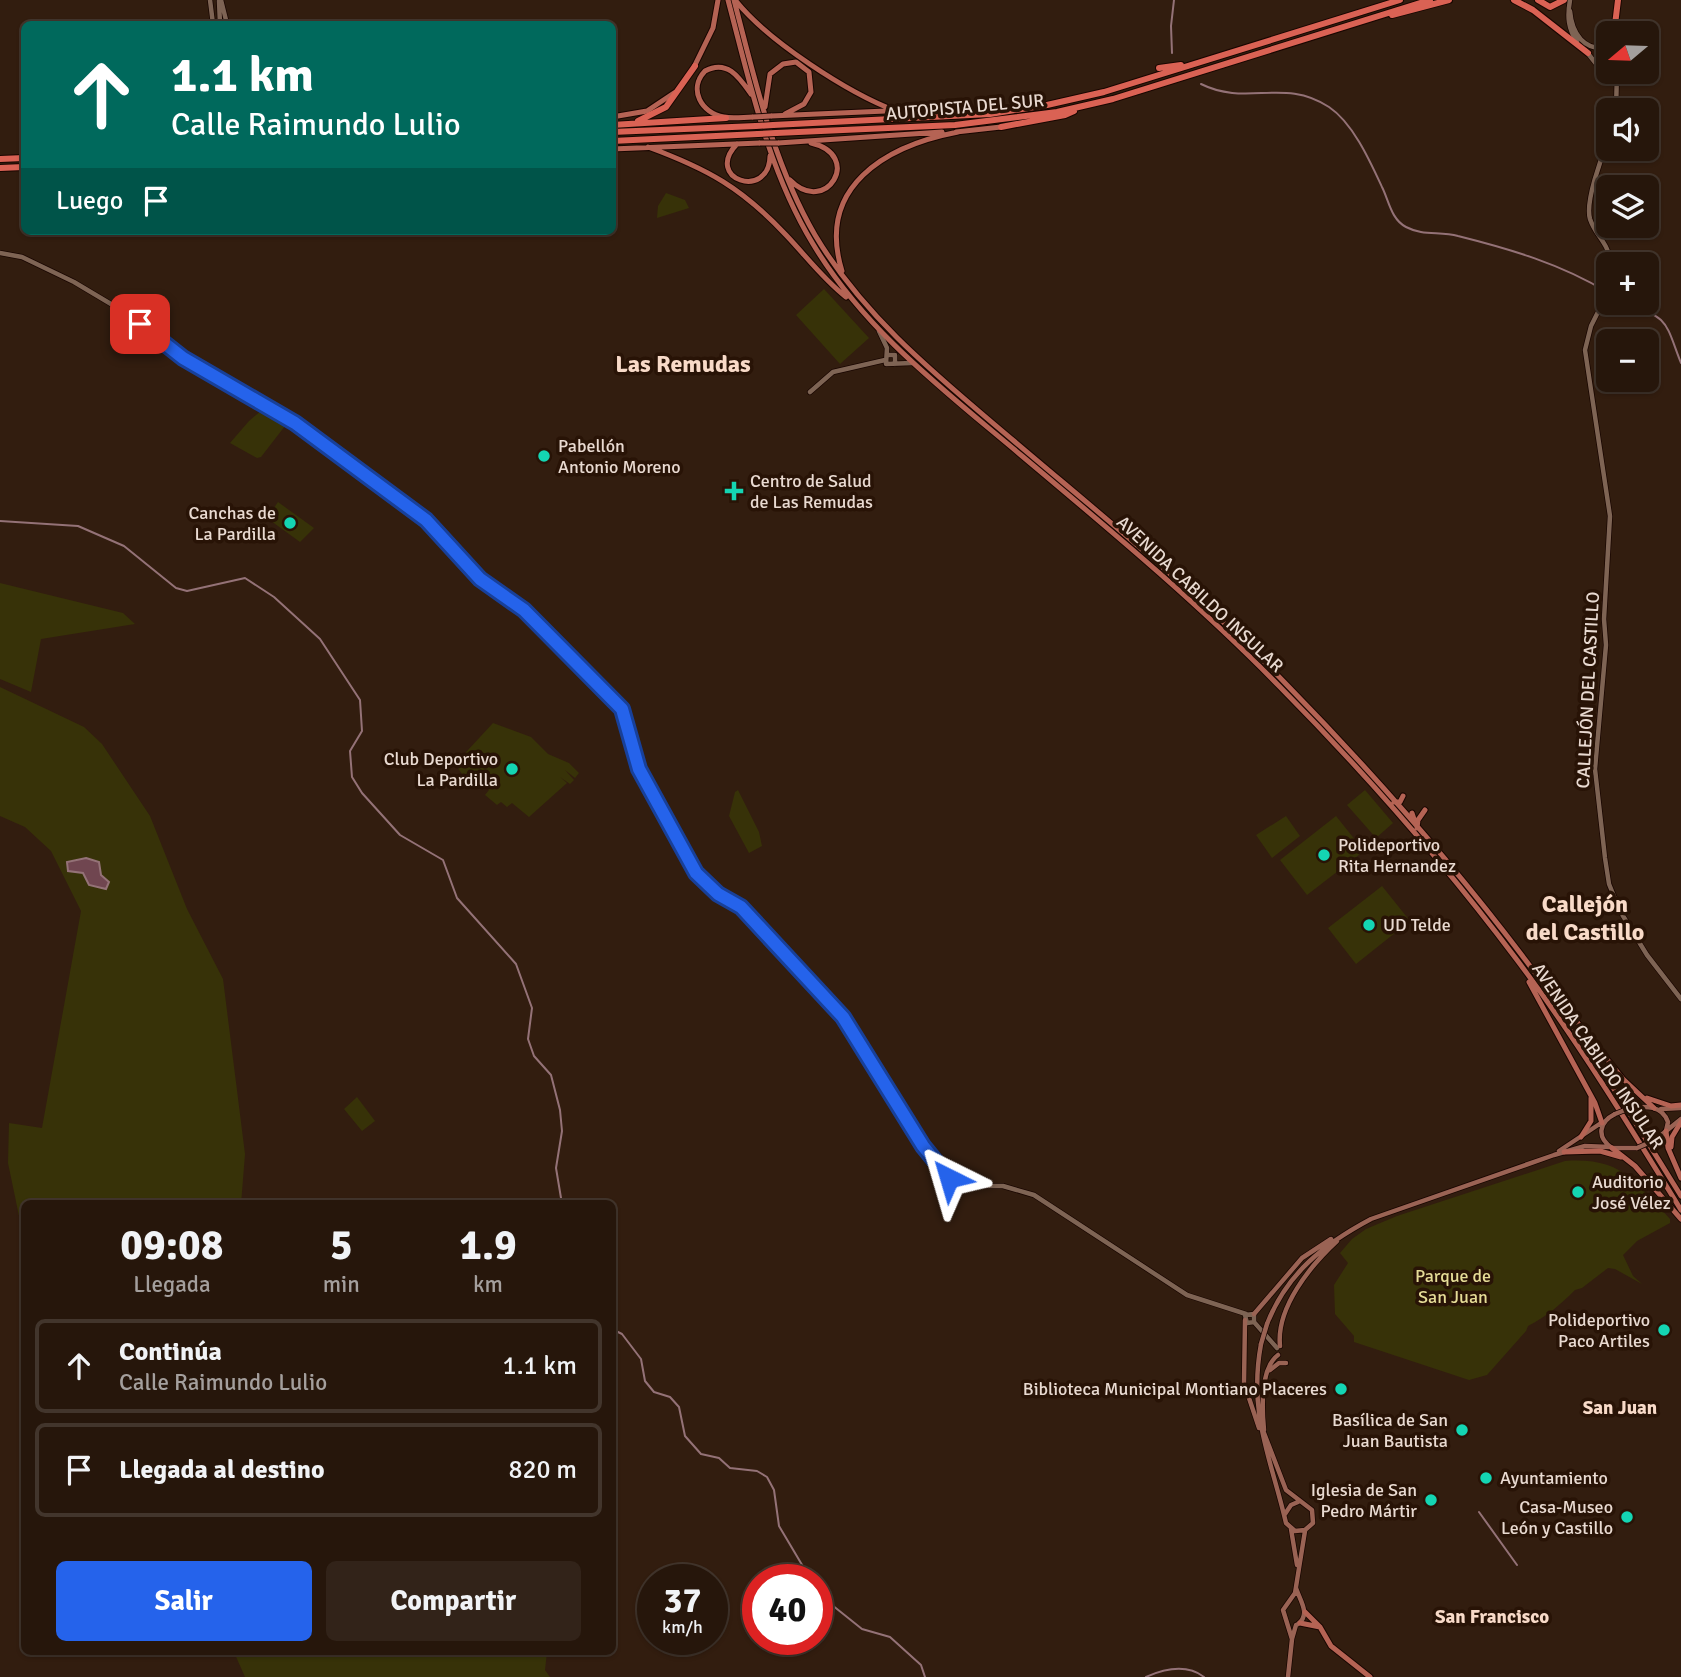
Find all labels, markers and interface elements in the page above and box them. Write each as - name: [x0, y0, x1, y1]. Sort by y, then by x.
- north arrow: [1596, 21, 1659, 84]
- map controls: [1596, 21, 1659, 392]
- text: 1.1 km: [171, 45, 314, 105]
- icon: ahead: [56, 49, 147, 140]
- street label: AUTOPISTA DEL SUR: [885, 89, 1045, 125]
- button: sound: [1596, 98, 1659, 161]
- text: Calle Raimundo Lulio: [171, 105, 461, 144]
- button: layers: [1596, 175, 1659, 238]
- icon: arrive: [137, 182, 175, 220]
- text: Luego: [56, 185, 123, 217]
- button: +: [1596, 252, 1659, 315]
- pin: [110, 294, 170, 354]
- icon: arrive: [121, 305, 159, 343]
- button: −: [1596, 329, 1659, 392]
- district label: Las Remudas: [615, 349, 751, 379]
- place label: Pabellón Antonio Moreno: [558, 435, 681, 478]
- marker: Pabellón Antonio Moreno: [536, 448, 552, 464]
- place label: Centro de Salud de Las Remudas: [750, 470, 873, 513]
- marker: Centro de Salud de Las Remudas: [724, 481, 744, 501]
- place label: Canchas de La Pardilla: [189, 502, 276, 545]
- street label: AVENIDA CABILDO INSULAR: [1112, 511, 1288, 677]
- marker: Canchas de La Pardilla: [282, 515, 298, 531]
- street label: CALLEJÓN DEL CASTILLO: [1572, 591, 1604, 789]
- place label: Club Deportivo La Pardilla: [384, 748, 498, 791]
- marker: Club Deportivo La Pardilla: [504, 761, 520, 777]
- place label: Polideportivo Rita Hernandez: [1338, 834, 1456, 877]
- marker: Polideportivo Rita Hernandez: [1316, 847, 1332, 863]
- district label: Callejón del Castillo: [1526, 889, 1644, 947]
- place label: UD Telde: [1383, 914, 1451, 936]
- marker: UD Telde: [1361, 917, 1377, 933]
- street label: AVENIDA CABILDO INSULAR: [1527, 959, 1669, 1153]
- position arrow: [912, 1141, 986, 1215]
- place label: Auditorio José Vélez: [1592, 1171, 1671, 1214]
- marker: Auditorio José Vélez: [1570, 1184, 1586, 1200]
- text: 09:08: [120, 1220, 223, 1271]
- text: 5: [330, 1220, 353, 1271]
- text: 1.9: [459, 1220, 517, 1271]
- park label: Parque de San Juan: [1415, 1265, 1491, 1308]
- text: Llegada: [133, 1270, 211, 1299]
- text: min: [323, 1270, 360, 1299]
- text: km: [473, 1270, 503, 1299]
- place label: Polideportivo Paco Artiles: [1548, 1309, 1650, 1352]
- marker: Polideportivo Paco Artiles: [1656, 1322, 1672, 1338]
- text: Continúa: [119, 1336, 222, 1368]
- icon: ahead: [60, 1347, 98, 1385]
- text: 1.1 km: [503, 1350, 577, 1382]
- text: Calle Raimundo Lulio: [119, 1368, 327, 1397]
- place label: Biblioteca Municipal Montiano Placeres: [1023, 1378, 1327, 1400]
- marker: Biblioteca Municipal Montiano Placeres: [1333, 1381, 1349, 1397]
- district label: San Juan: [1583, 1396, 1657, 1420]
- place label: Basílica de San Juan Bautista: [1332, 1409, 1448, 1452]
- marker: Basílica de San Juan Bautista: [1454, 1422, 1470, 1438]
- icon: arrive: [60, 1451, 98, 1489]
- text: Llegada al destino: [119, 1454, 325, 1486]
- text: 820 m: [508, 1454, 577, 1486]
- place label: Ayuntamiento: [1500, 1467, 1608, 1489]
- marker: Ayuntamiento: [1478, 1470, 1494, 1486]
- place label: Iglesia de San Pedro Mártir: [1311, 1479, 1417, 1522]
- marker: Iglesia de San Pedro Mártir: [1423, 1492, 1439, 1508]
- place label: Casa-Museo León y Castillo: [1501, 1496, 1613, 1539]
- marker: Casa-Museo León y Castillo: [1619, 1509, 1635, 1525]
- button: Salir: [56, 1561, 312, 1641]
- button: Compartir: [326, 1561, 581, 1641]
- speed limit sign: 40: [742, 1564, 833, 1655]
- text: 37: [664, 1579, 701, 1622]
- district label: San Francisco: [1435, 1605, 1549, 1629]
- text: km/h: [662, 1616, 703, 1638]

